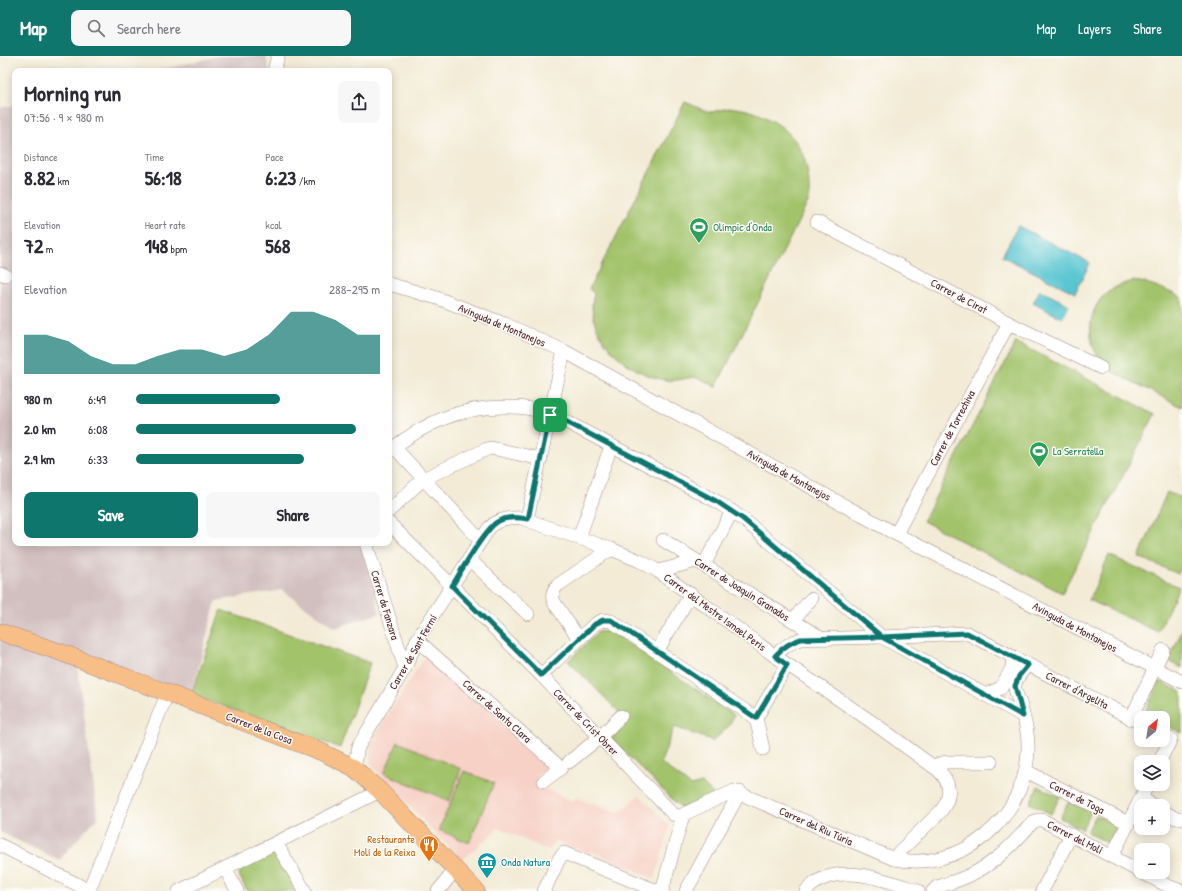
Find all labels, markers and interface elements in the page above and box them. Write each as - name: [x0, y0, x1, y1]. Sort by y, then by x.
- search box: [71, 10, 351, 46]
- text: Map: [20, 15, 47, 41]
- icon: search: [85, 17, 107, 39]
- text: Search here: [117, 18, 181, 39]
- text: Map: [1036, 19, 1056, 38]
- text: Layers: [1078, 19, 1111, 38]
- text: Share: [1133, 19, 1162, 38]
- text: Morning run: [24, 78, 121, 108]
- button: share: [338, 81, 380, 123]
- text: 07:56 · 9 × 980 m: [24, 108, 104, 126]
- text: Distance: [24, 150, 58, 164]
- text: Time: [145, 150, 164, 164]
- text: Pace: [265, 150, 284, 164]
- text: 8.82: [24, 164, 55, 191]
- text: 56:18: [145, 164, 182, 191]
- text: 6:23: [265, 164, 296, 191]
- text: km: [55, 174, 70, 188]
- text: /km: [296, 174, 316, 188]
- sports icon: Olímpic d'Onda: [688, 216, 710, 244]
- text: Elevation: [24, 218, 61, 232]
- text: Heart rate: [145, 218, 186, 232]
- text: kcal: [265, 218, 281, 232]
- place label: Olímpic d'Onda: [713, 220, 772, 234]
- text: 72: [24, 232, 43, 259]
- text: 148: [145, 232, 168, 259]
- text: 568: [265, 232, 290, 259]
- text: m: [43, 242, 53, 256]
- text: bpm: [168, 242, 187, 256]
- street label: Carrer de Cirat: [928, 275, 990, 317]
- text: Elevation: [24, 280, 67, 298]
- text: 288–295 m: [329, 280, 380, 298]
- street label: Avinguda de Montanejos: [456, 300, 548, 350]
- street label: Carrer de Torrechiva: [926, 387, 978, 468]
- text: 980 m: [24, 390, 52, 408]
- text: 6:49: [88, 390, 106, 408]
- pin: [533, 398, 567, 432]
- icon: arrive: [539, 404, 561, 426]
- text: 2.0 km: [24, 420, 56, 438]
- text: 6:08: [88, 420, 108, 438]
- sports icon: La Serratella: [1028, 440, 1050, 468]
- place label: La Serratella: [1053, 444, 1104, 458]
- street label: Avinguda de Montanejos: [745, 446, 833, 504]
- text: 2.9 km: [24, 450, 55, 468]
- text: 6:33: [88, 450, 108, 468]
- button: Save: [24, 492, 198, 538]
- button: Share: [206, 492, 380, 538]
- street label: Carrer de Joaquín Granados: [692, 554, 792, 624]
- street label: Carrer de Fanzara: [368, 568, 402, 642]
- street label: Carrer del Mestre Ismael Peris: [661, 570, 769, 654]
- street label: Avinguda de Montanejos: [1030, 599, 1120, 655]
- street label: Carrer de Sant Fermí: [386, 612, 440, 692]
- street label: Carrer d'Argelita: [1043, 668, 1111, 712]
- street label: Carrer de Santa Clara: [460, 676, 535, 746]
- street label: Carrer de Crist Obrer: [550, 686, 622, 759]
- street label: Carrer de la Cosa: [224, 709, 295, 747]
- north arrow: [1134, 711, 1170, 747]
- map controls: [1134, 711, 1170, 879]
- button: layers: [1134, 755, 1170, 791]
- street label: Carrer de Toga: [1047, 777, 1107, 817]
- button: +: [1134, 799, 1170, 835]
- street label: Carrer del Riu Túria: [777, 804, 856, 849]
- street label: Carrer del Molí: [1045, 817, 1105, 857]
- place label: Restaurante Molí de la Reixa: [354, 832, 416, 859]
- restaurant icon: Restaurante Molí de la Reixa: [418, 834, 440, 862]
- button: −: [1134, 843, 1170, 879]
- museum icon: Onda Natura: [476, 851, 498, 879]
- place label: Onda Natura: [501, 855, 551, 869]

